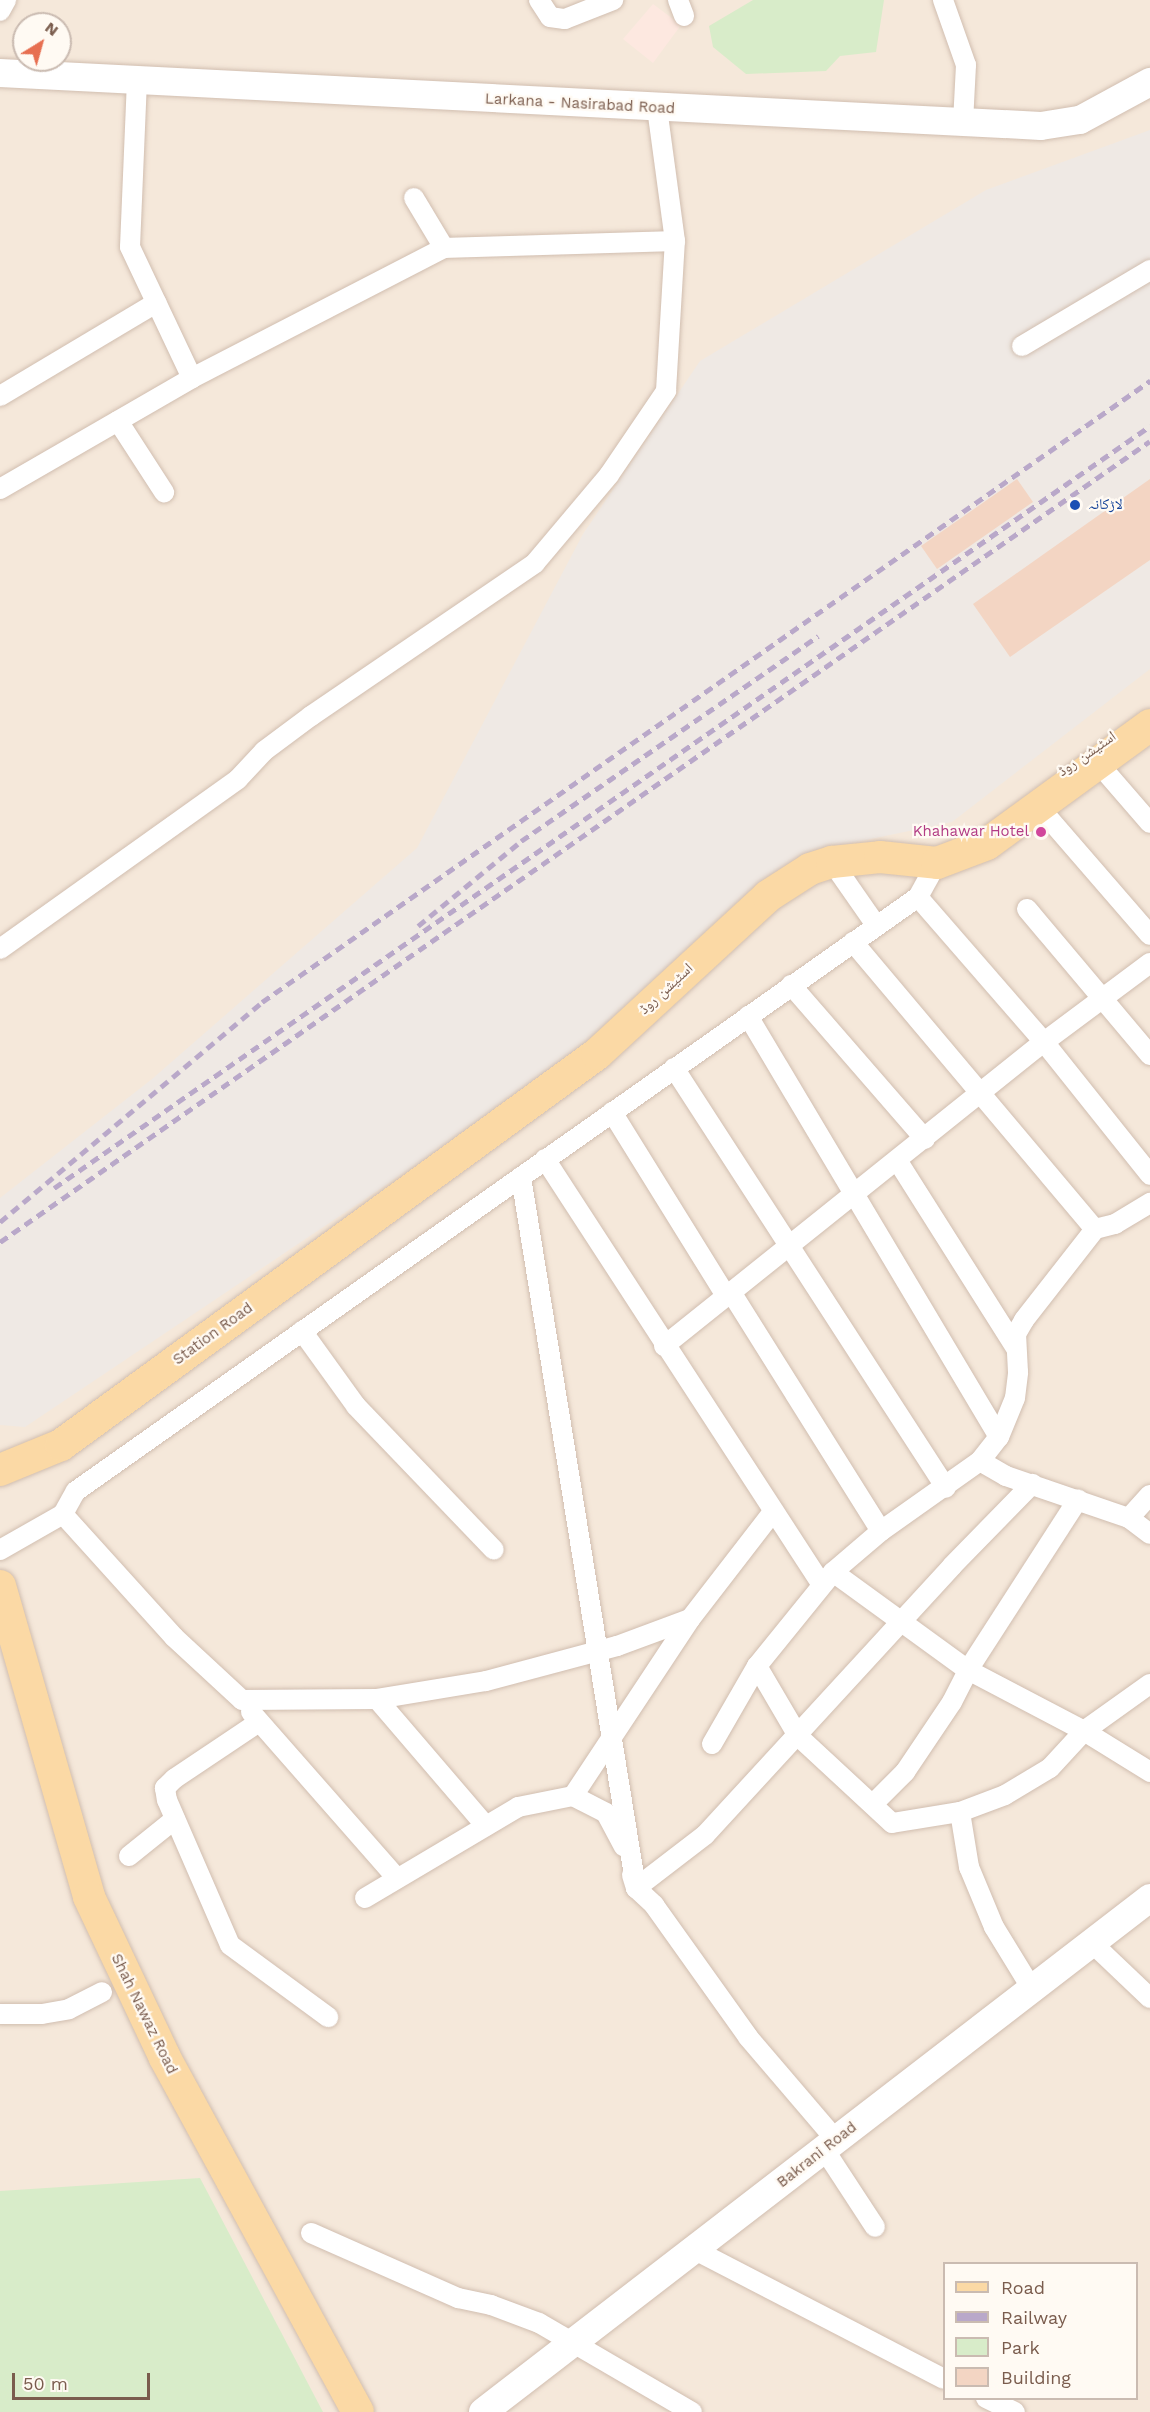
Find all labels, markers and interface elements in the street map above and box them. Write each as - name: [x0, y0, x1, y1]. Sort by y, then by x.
- north arrow: [12, 12, 72, 72]
- text: N: [41, 18, 62, 40]
- street label: Larkana - Nasirabad Road: [484, 90, 676, 118]
- marker: لاڑکانہ: [1066, 496, 1084, 514]
- place label: لاڑکانہ: [1088, 496, 1123, 514]
- street label: اسٹیشن روڈ: [1054, 727, 1120, 781]
- place label: Khahawar Hotel: [912, 823, 1029, 841]
- marker: Khahawar Hotel: [1034, 825, 1048, 839]
- street label: اسٹیشن روڈ: [635, 960, 697, 1018]
- street label: Station Road: [170, 1299, 256, 1369]
- street label: Shah Nawaz Road: [107, 1951, 181, 2077]
- street label: Bakrani Road: [774, 2118, 860, 2192]
- legend: [943, 2262, 1138, 2400]
- text: Road: [1001, 2277, 1045, 2298]
- text: Railway: [1001, 2307, 1067, 2328]
- text: Park: [1001, 2337, 1040, 2358]
- scale bar: [15, 2361, 153, 2399]
- text: Building: [1001, 2367, 1071, 2388]
- text: 50 m: [23, 2373, 68, 2394]

